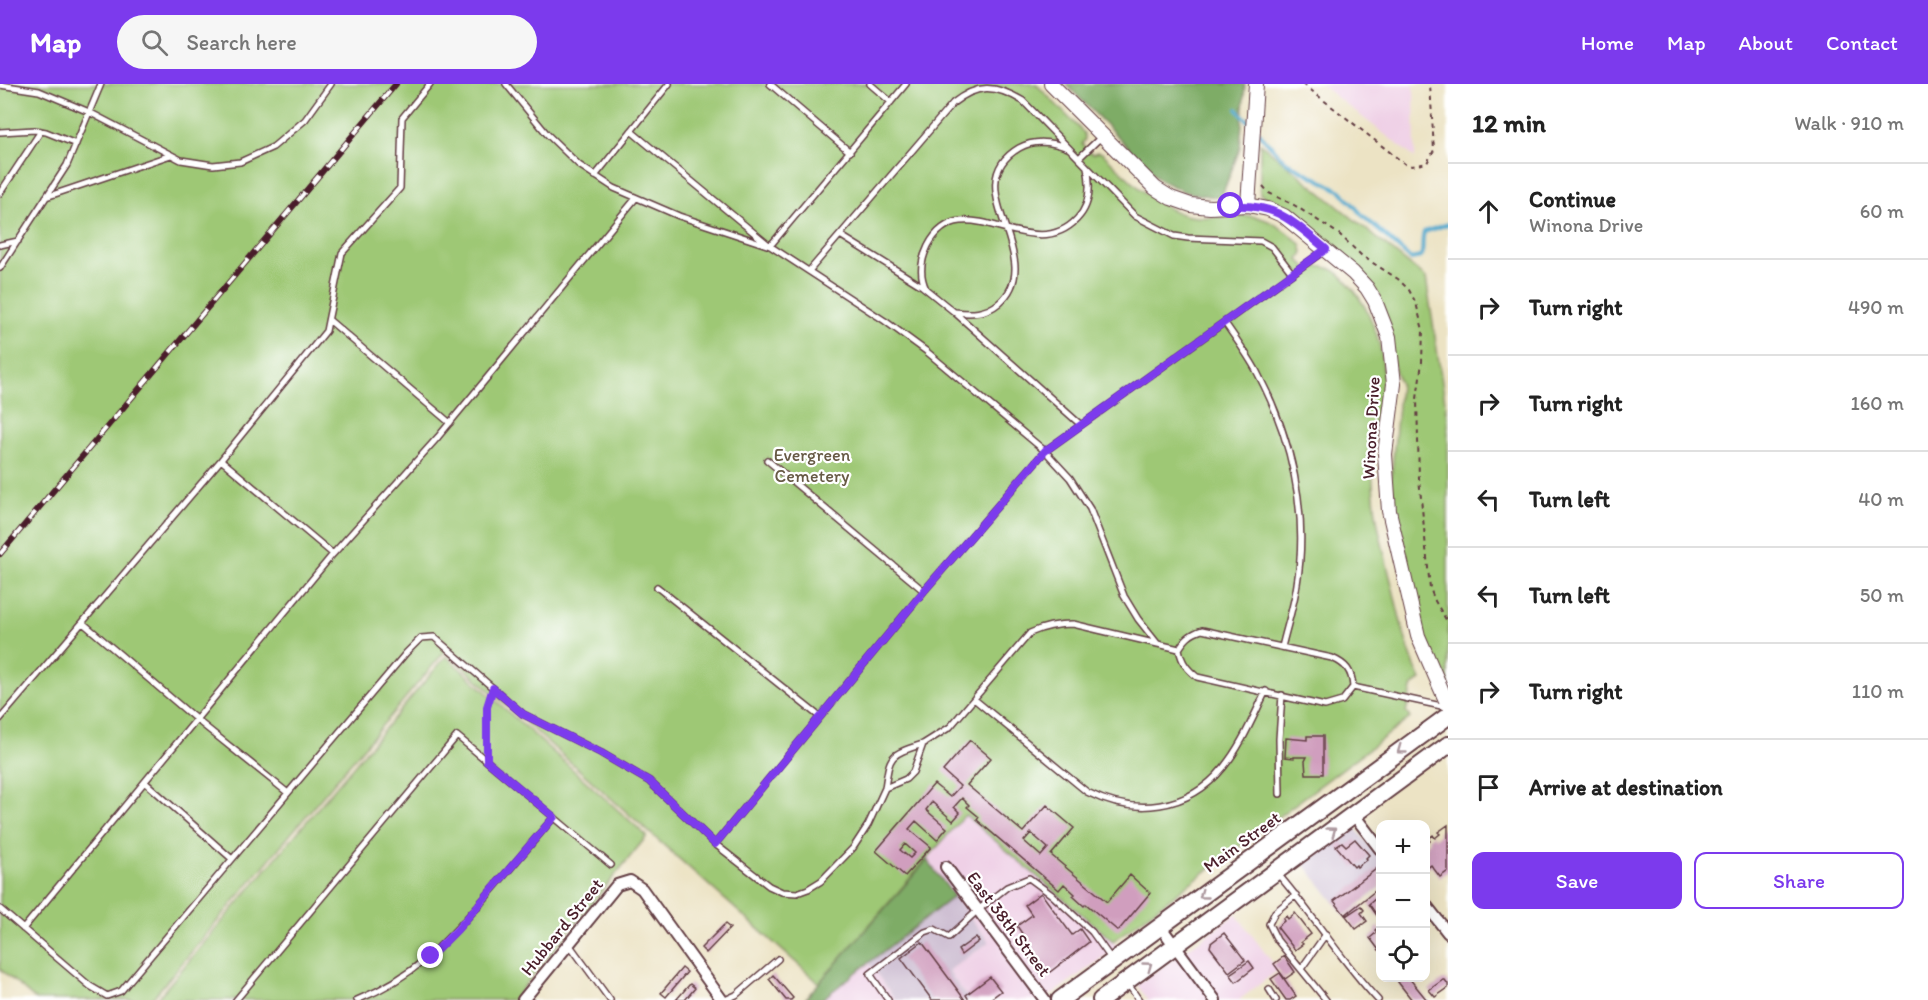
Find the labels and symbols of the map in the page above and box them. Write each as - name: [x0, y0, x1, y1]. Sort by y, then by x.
- route start: [1217, 192, 1243, 218]
- street label: Winona Drive: [1357, 376, 1385, 480]
- park label: Evergreen Cemetery: [774, 444, 851, 487]
- one-way arrow: [1396, 743, 1407, 754]
- street label: Main Street: [1199, 806, 1285, 877]
- one-way arrow: [1325, 827, 1336, 838]
- street label: East 38th Street: [962, 867, 1056, 981]
- street label: Hubbard Street: [516, 874, 608, 980]
- one-way arrow: [1198, 888, 1209, 899]
- route end: [417, 942, 443, 968]
- one-way arrow: [1142, 962, 1153, 973]

